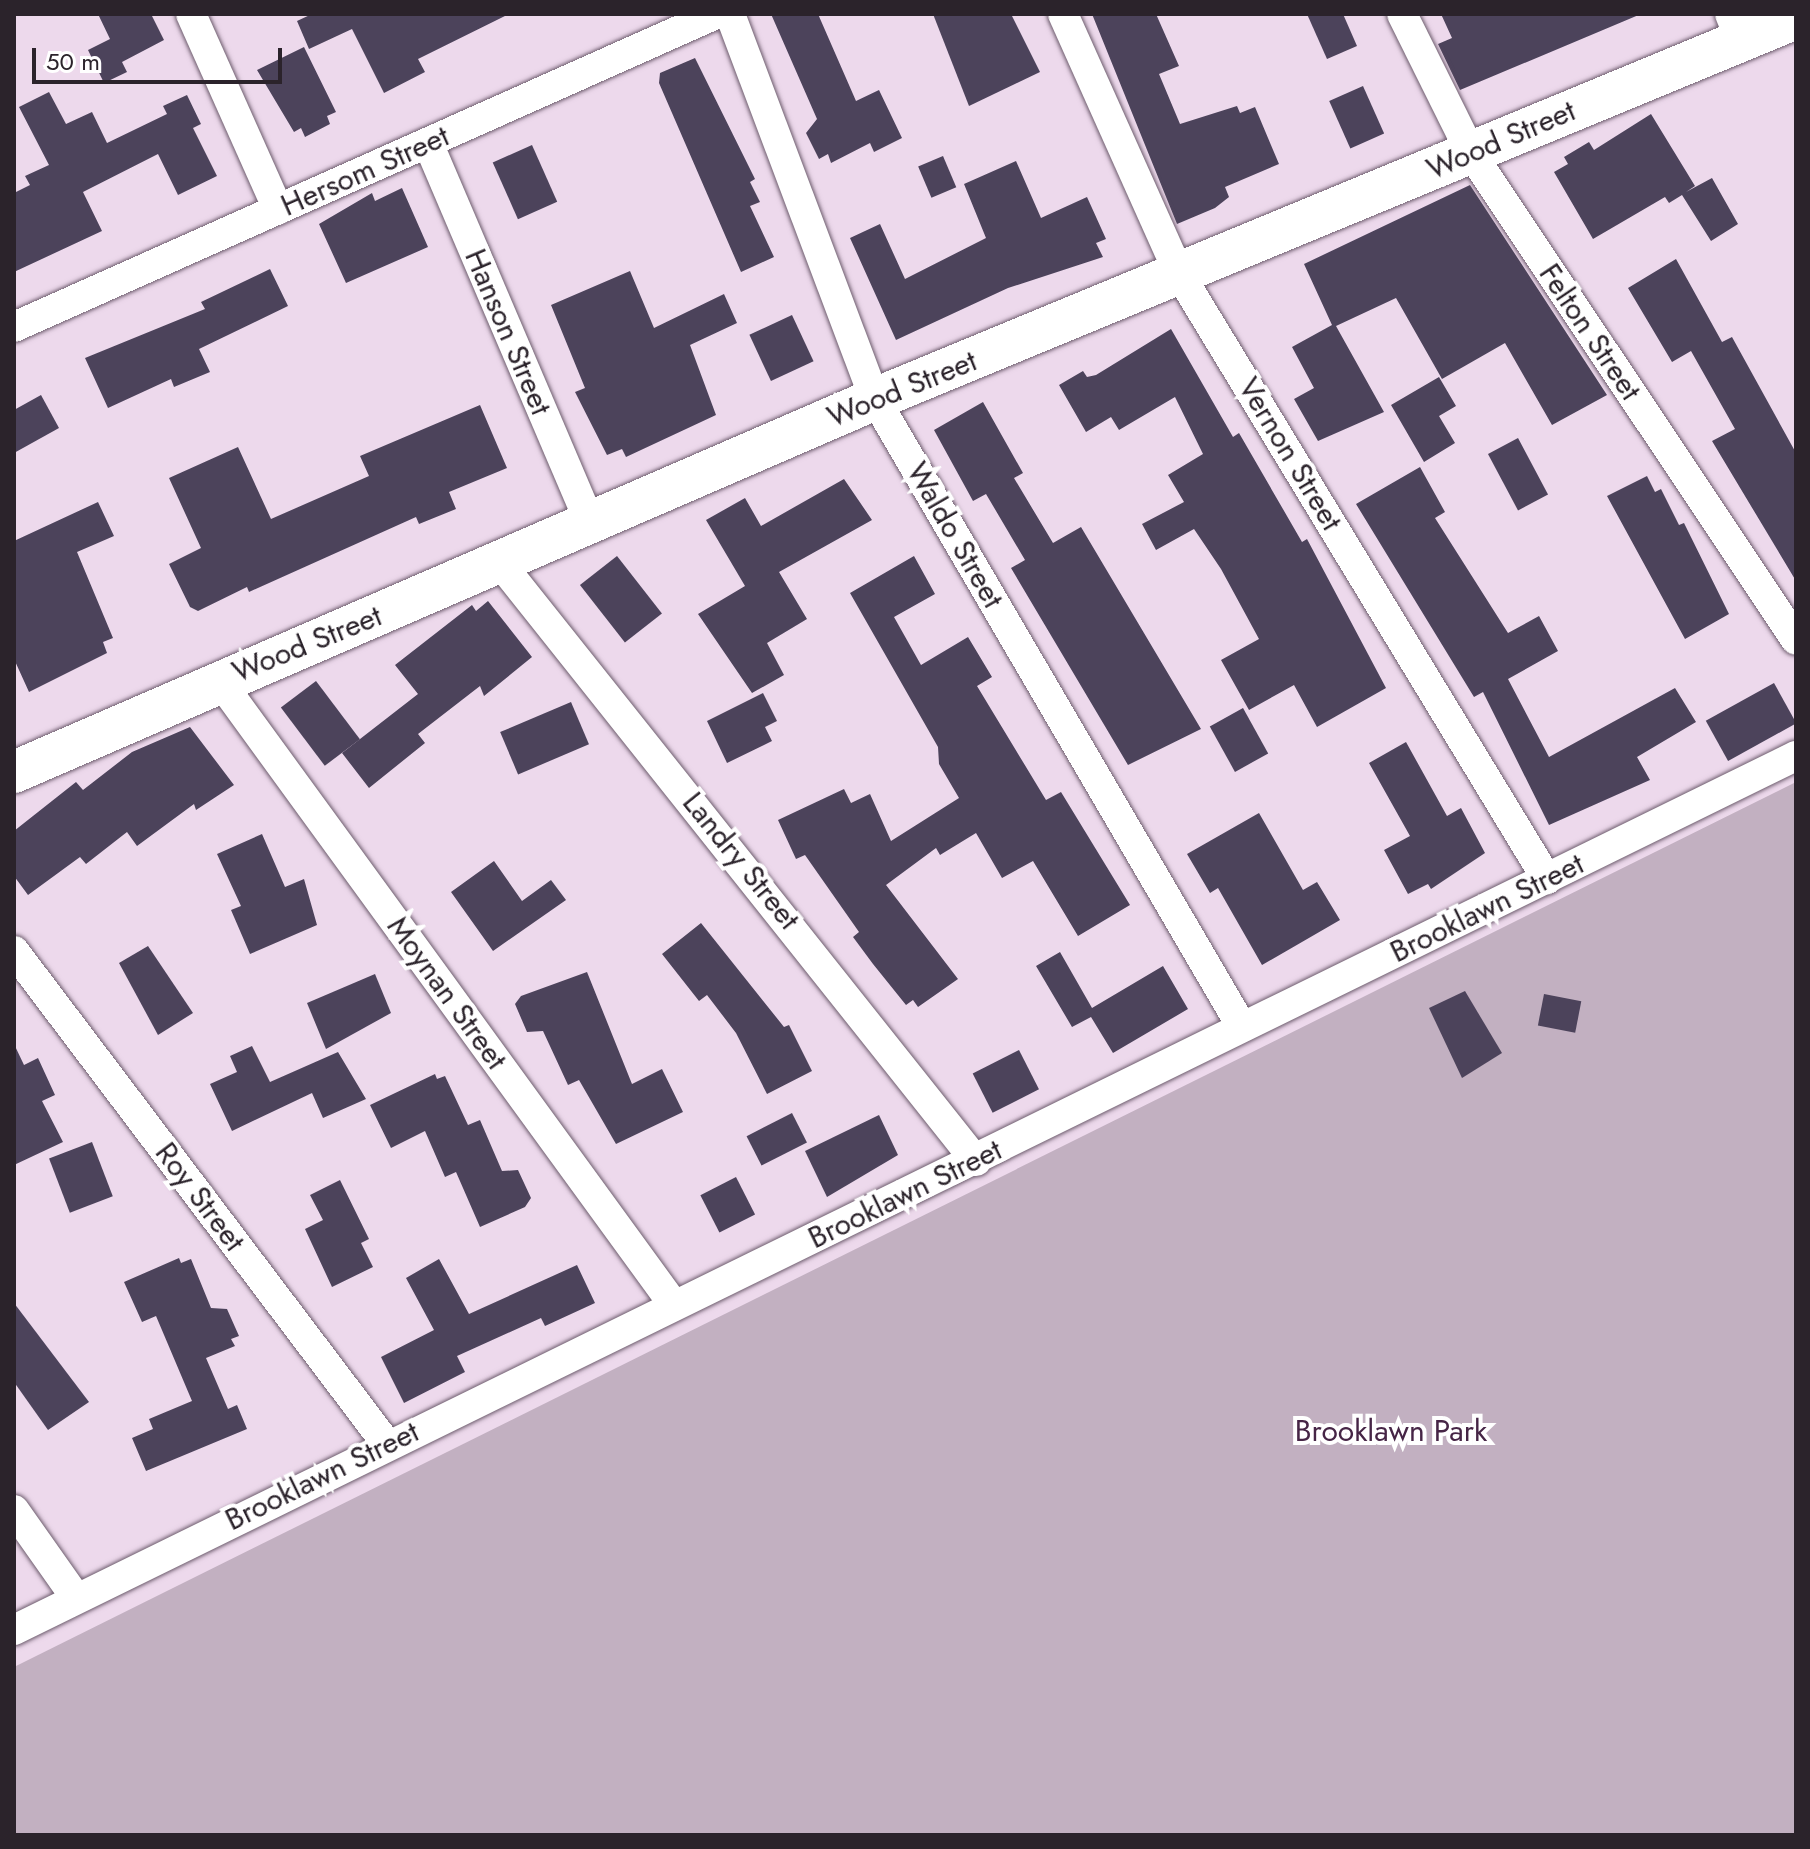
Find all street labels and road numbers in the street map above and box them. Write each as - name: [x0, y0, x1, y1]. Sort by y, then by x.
- street label: Wood Street: [1421, 93, 1581, 187]
- street label: Hersom Street: [276, 118, 454, 224]
- street label: Hanson Street: [457, 244, 559, 420]
- street label: Felton Street: [1531, 257, 1649, 407]
- street label: Wood Street: [822, 343, 982, 435]
- street label: Vernon Street: [1230, 371, 1350, 537]
- street label: Waldo Street: [899, 456, 1011, 614]
- street label: Wood Street: [227, 598, 387, 690]
- street label: Landry Street: [675, 785, 807, 937]
- street label: Brooklawn Street: [1385, 846, 1589, 970]
- street label: Moynan Street: [380, 910, 514, 1076]
- street label: Brooklawn Street: [803, 1132, 1007, 1256]
- street label: Roy Street: [148, 1136, 252, 1258]
- street label: Brooklawn Street: [220, 1414, 424, 1538]

